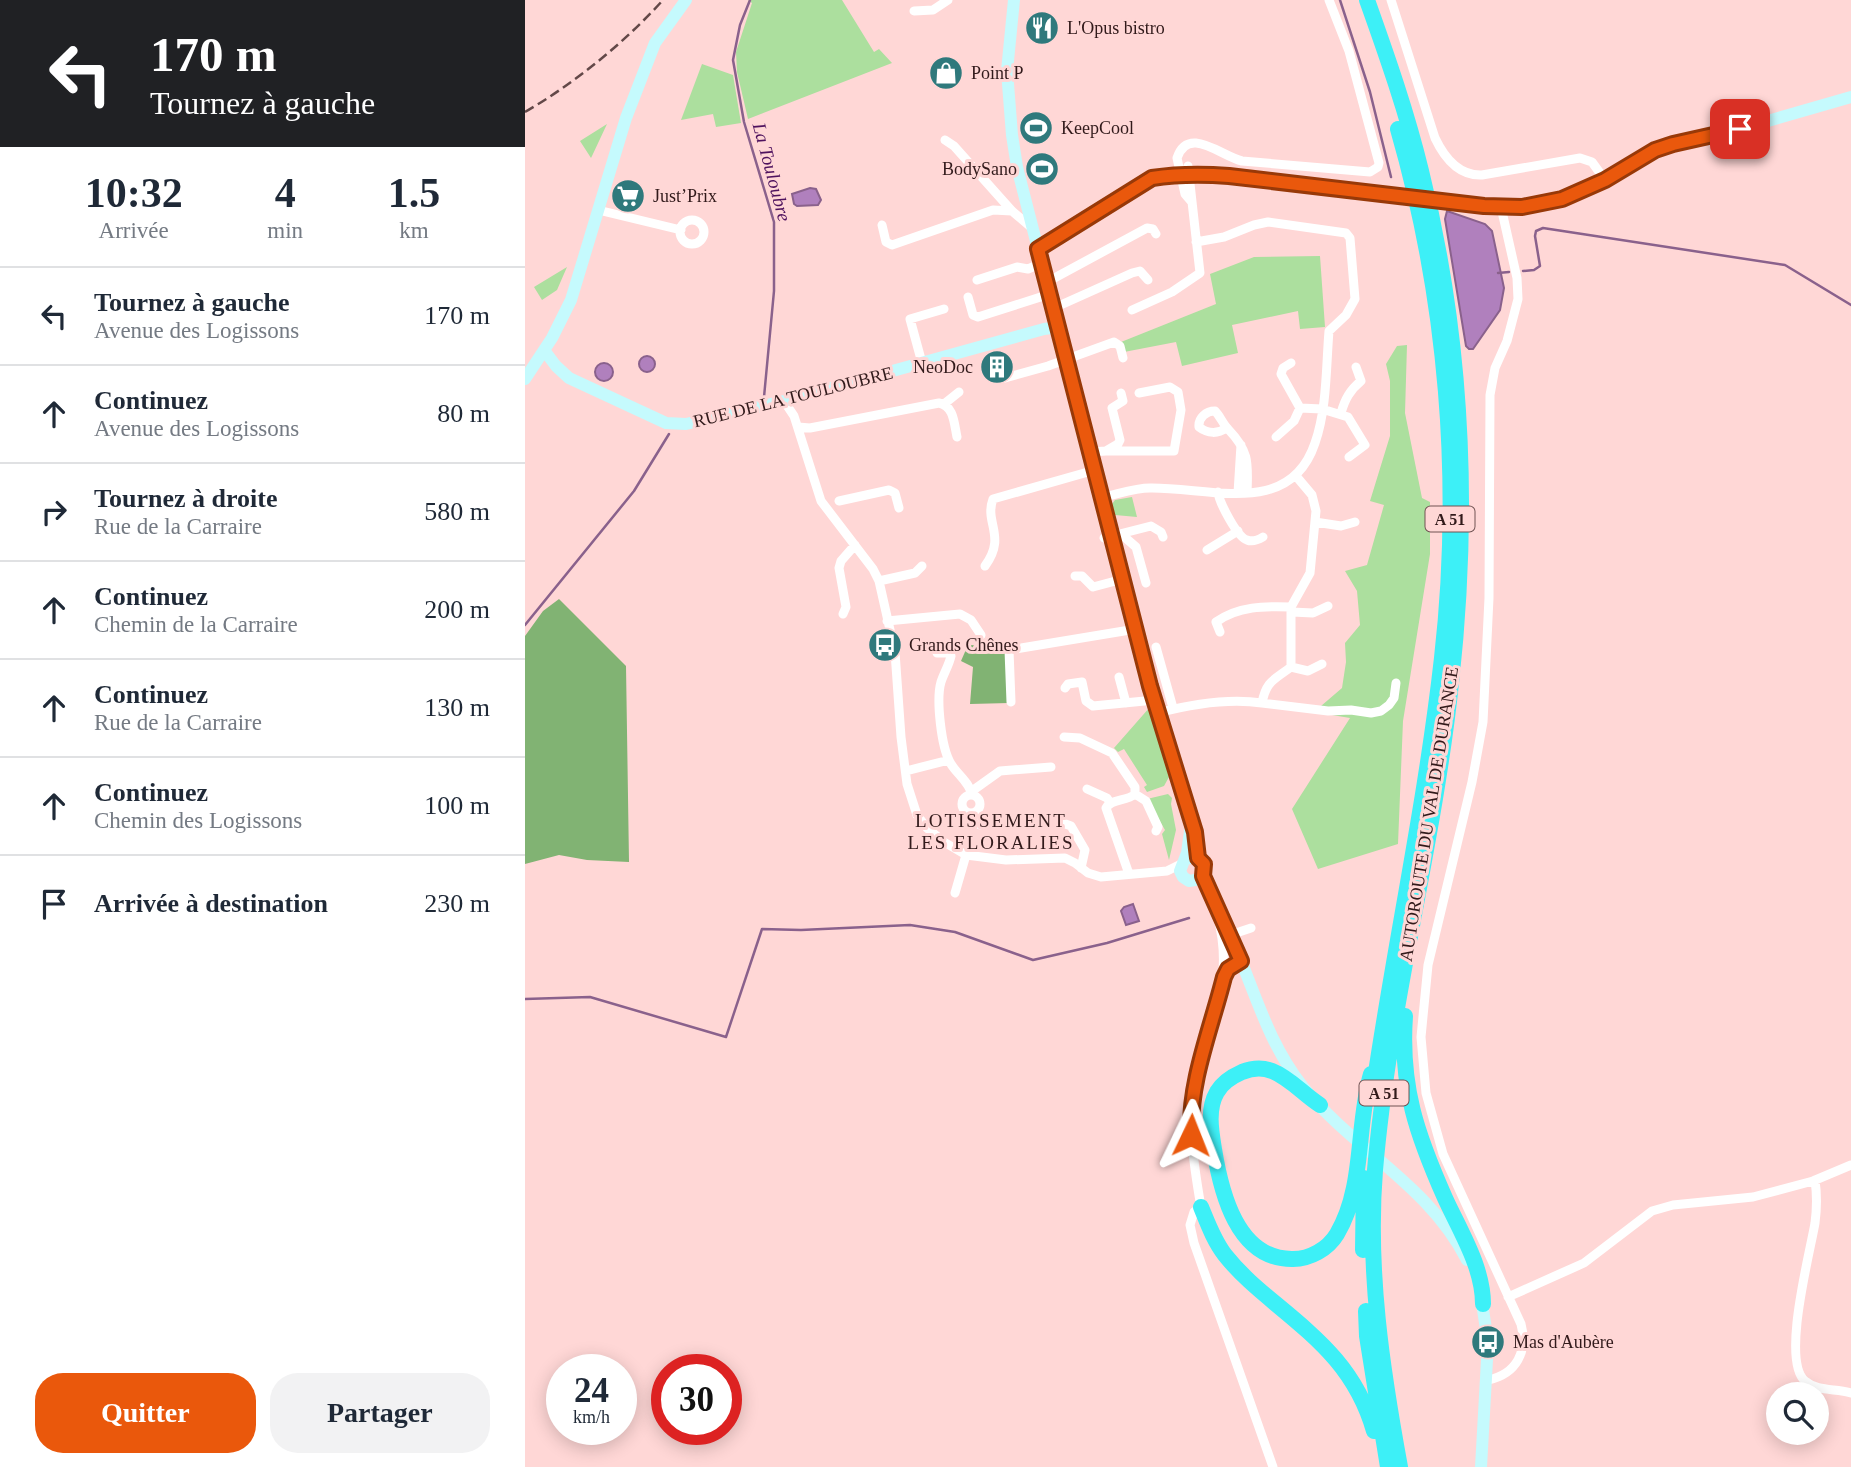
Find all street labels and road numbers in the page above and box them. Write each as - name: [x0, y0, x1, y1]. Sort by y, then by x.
- street label: RUE DE LA TOULOUBRE: [691, 363, 895, 431]
- road number: A 51: [1425, 506, 1475, 532]
- street label: AUTOROUTE DU VAL DE DURANCE: [1396, 665, 1462, 963]
- road number: A 51: [1359, 1080, 1409, 1106]

